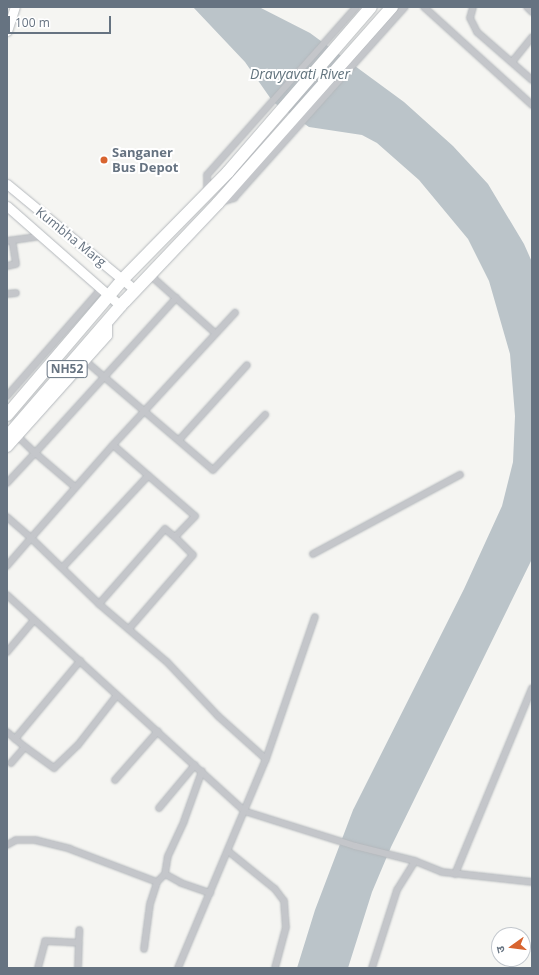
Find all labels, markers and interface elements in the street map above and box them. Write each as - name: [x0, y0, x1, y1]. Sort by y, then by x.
- scale bar: [10, 8, 113, 34]
- text: 100 m: [15, 14, 50, 31]
- water label: Dravyavati River: [250, 66, 350, 82]
- place label: Sanganer Bus Depot: [112, 145, 178, 176]
- marker: Sanganer Bus Depot: [99, 155, 109, 165]
- street label: Kumbha Marg: [33, 204, 109, 270]
- road number: NH52: [46, 359, 88, 379]
- north arrow: [491, 927, 531, 967]
- text: उ: [492, 945, 508, 955]

